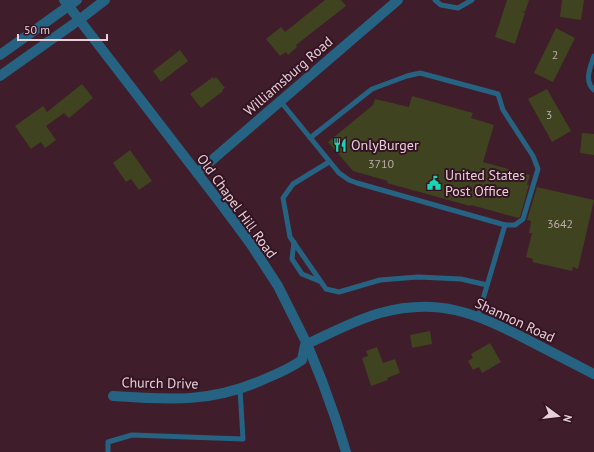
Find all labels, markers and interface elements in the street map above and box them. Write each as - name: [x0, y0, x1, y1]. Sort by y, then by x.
- scale bar: [18, 16, 107, 42]
- text: 50 m: [24, 22, 50, 37]
- street label: Williamsburg Road: [240, 32, 336, 120]
- house number: 2: [552, 47, 558, 62]
- house number: 3: [546, 107, 552, 122]
- place label: OnlyBurger: [351, 136, 419, 154]
- restaurant icon: OnlyBurger: [332, 137, 348, 153]
- street label: Old Chapel Hill Road: [193, 150, 281, 262]
- house number: 3710: [368, 156, 395, 171]
- place label: United States Post Office: [445, 166, 525, 200]
- public building icon: United States Post Office: [426, 175, 442, 191]
- house number: 3642: [547, 216, 573, 231]
- street label: Shannon Road: [472, 294, 558, 346]
- street label: Church Drive: [121, 373, 199, 393]
- north arrow: [538, 396, 578, 436]
- text: N: [560, 413, 575, 424]

